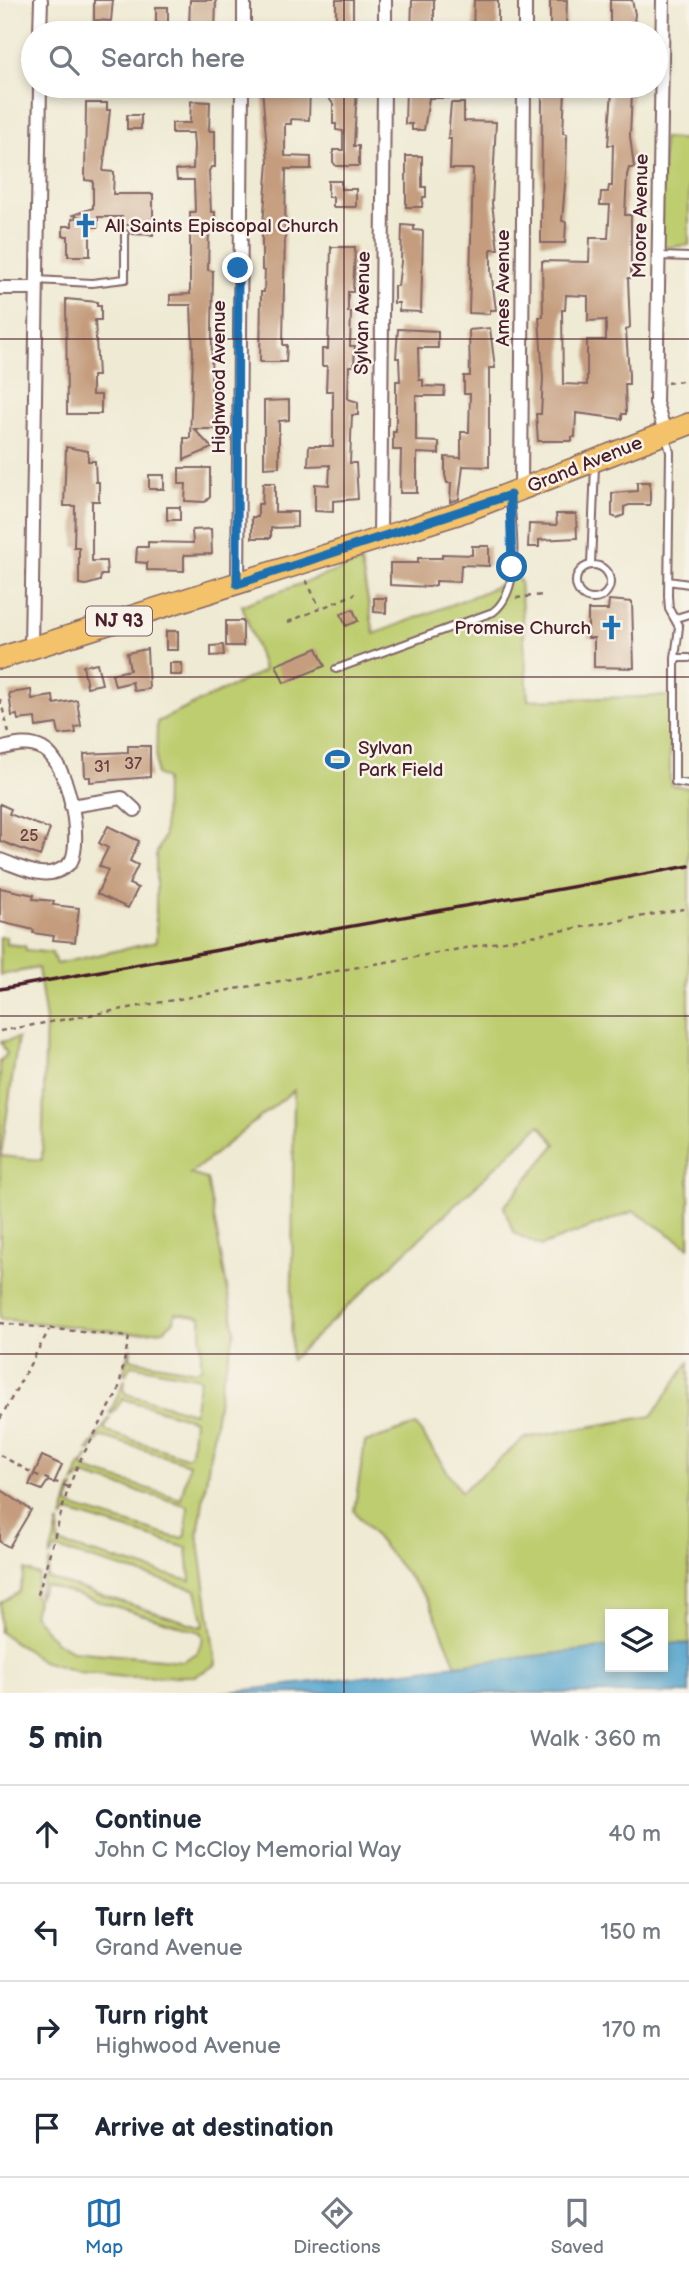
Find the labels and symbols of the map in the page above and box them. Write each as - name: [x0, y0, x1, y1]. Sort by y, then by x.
- street label: Moore Avenue: [628, 153, 654, 279]
- church icon: All Saints Episcopal Church: [71, 212, 99, 240]
- place label: All Saints Episcopal Church: [105, 215, 338, 238]
- street label: Ames Avenue: [492, 230, 515, 346]
- street label: Sylvan Avenue: [350, 251, 376, 375]
- route end: [222, 252, 253, 283]
- street label: Highwood Avenue: [208, 300, 231, 454]
- street label: Grand Avenue: [524, 431, 646, 499]
- route start: [496, 551, 527, 582]
- road number: NJ 93: [86, 606, 152, 636]
- church icon: Promise Church: [597, 614, 625, 642]
- place label: Promise Church: [454, 617, 591, 640]
- place label: Sylvan Park Field: [358, 737, 443, 782]
- sports icon: Sylvan Park Field: [324, 745, 352, 773]
- house number: 37: [124, 755, 142, 774]
- house number: 31: [94, 758, 110, 777]
- house number: 25: [20, 827, 38, 846]

